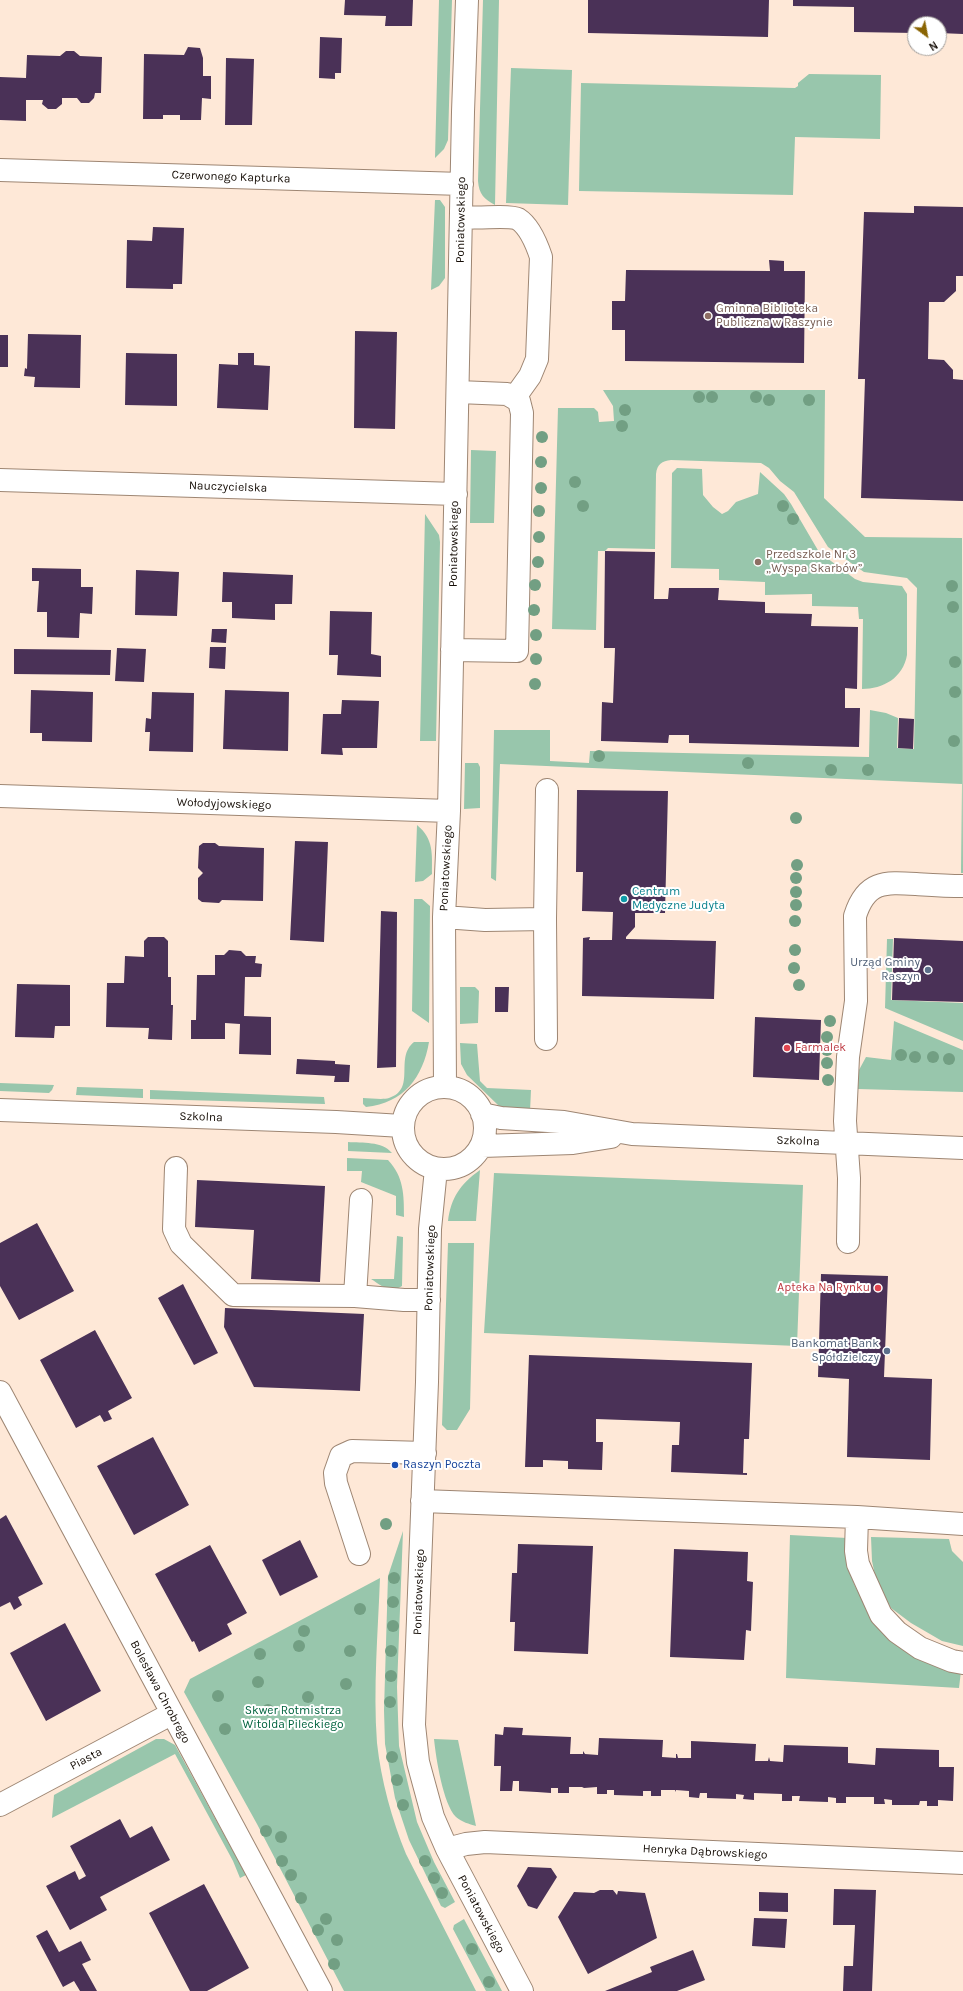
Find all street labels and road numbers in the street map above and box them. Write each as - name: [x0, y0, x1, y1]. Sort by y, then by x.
- street label: Czerwonego Kapturka: [171, 168, 291, 186]
- street label: Poniatowskiego: [453, 177, 469, 263]
- street label: Nauczycielska: [189, 478, 267, 496]
- street label: Poniatowskiego: [446, 501, 462, 587]
- street label: Wołodyjowskiego: [176, 795, 272, 813]
- street label: Poniatowskiego: [437, 824, 455, 912]
- street label: Szkolna: [179, 1109, 223, 1125]
- street label: Szkolna: [776, 1133, 820, 1149]
- street label: Poniatowskiego: [421, 1225, 439, 1311]
- street label: Poniatowskiego: [410, 1549, 428, 1635]
- street label: Bolesława Chrobrego: [127, 1638, 193, 1746]
- street label: Piasta: [68, 1745, 104, 1773]
- street label: Henryka Dąbrowskiego: [642, 1842, 768, 1862]
- street label: Poniatowskiego: [454, 1872, 508, 1956]

